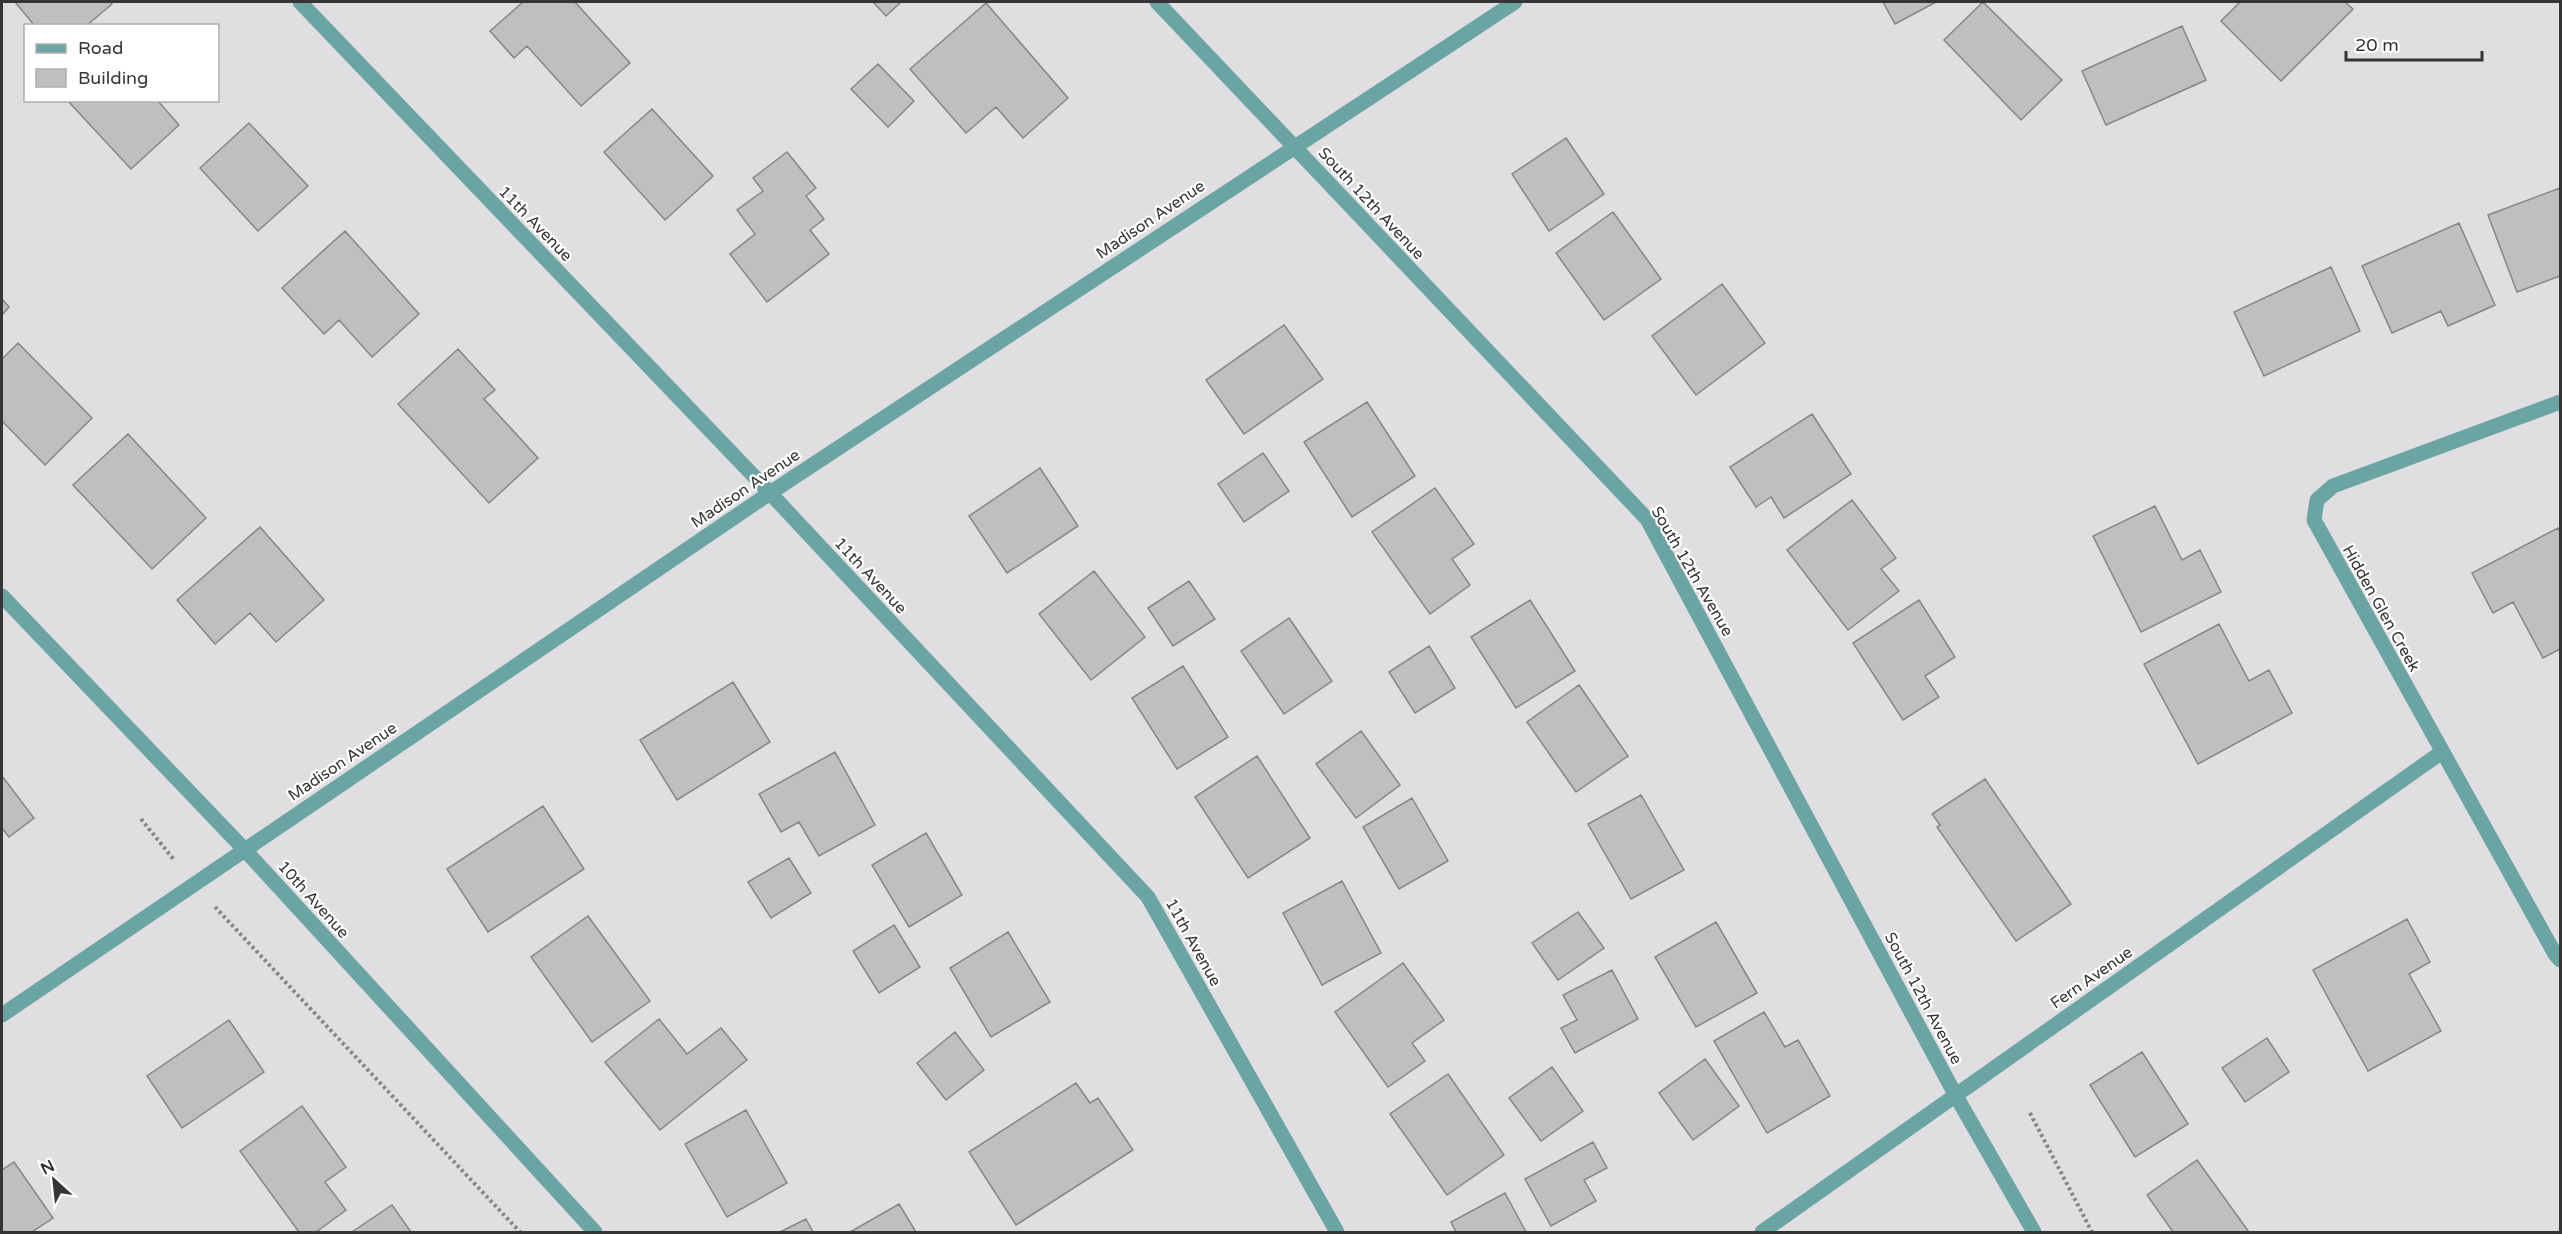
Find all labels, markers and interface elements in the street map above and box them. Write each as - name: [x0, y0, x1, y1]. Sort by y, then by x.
- legend: [24, 24, 219, 102]
- scale bar: [2346, 24, 2482, 62]
- text: 20 m: [2355, 34, 2399, 56]
- text: Road: [78, 37, 123, 59]
- text: Building: [78, 67, 148, 89]
- street label: South 12th Avenue: [1314, 143, 1429, 264]
- street label: Madison Avenue: [1092, 176, 1209, 264]
- street label: 11th Avenue: [494, 182, 576, 266]
- street label: Madison Avenue: [687, 445, 804, 533]
- street label: South 12th Avenue: [1647, 503, 1737, 640]
- street label: 11th Avenue: [830, 533, 911, 618]
- street label: Hidden Glen Creek: [2338, 542, 2424, 676]
- street label: Madison Avenue: [284, 718, 401, 806]
- street label: 10th Avenue: [273, 857, 353, 943]
- street label: 11th Avenue: [1161, 895, 1225, 990]
- street label: South 12th Avenue: [1880, 929, 1966, 1068]
- street label: Fern Avenue: [2047, 942, 2136, 1013]
- north arrow: [24, 1150, 84, 1210]
- text: N: [37, 1156, 58, 1179]

